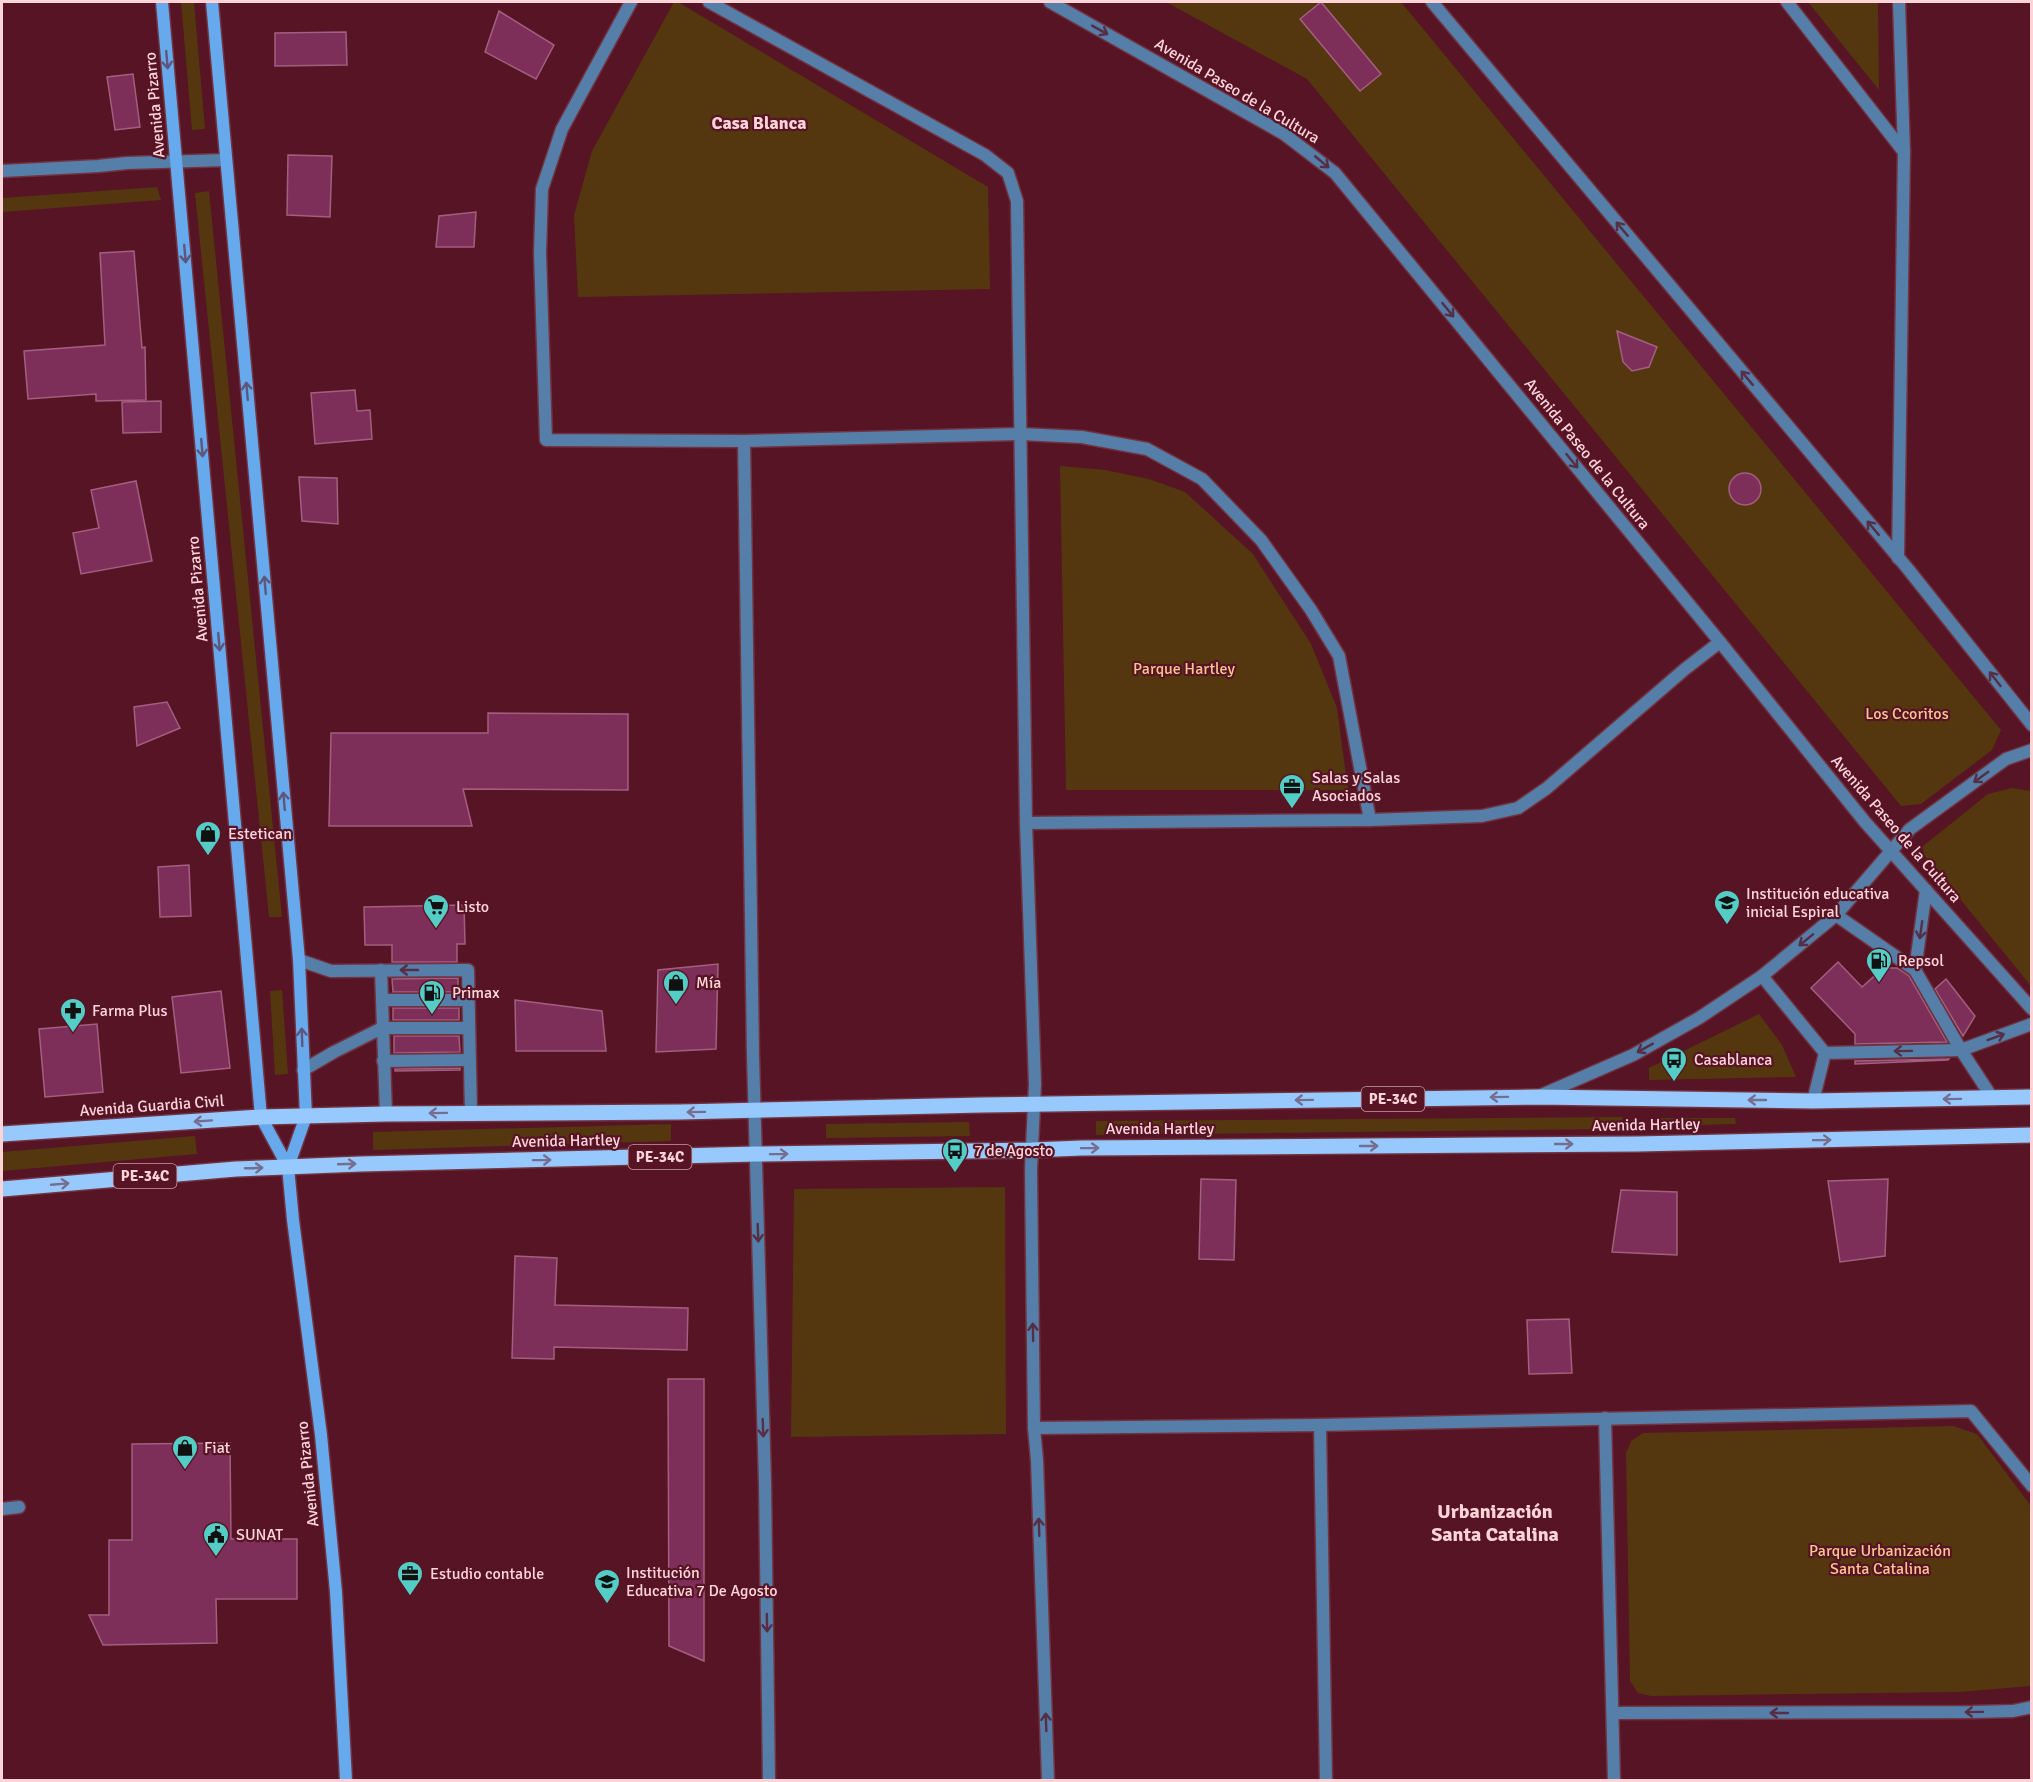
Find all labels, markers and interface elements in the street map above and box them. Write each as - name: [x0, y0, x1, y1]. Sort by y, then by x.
- one-way arrow: [1091, 25, 1108, 37]
- street label: Avenida Paseo de la Cultura: [1151, 34, 1323, 148]
- one-way arrow: [162, 49, 173, 69]
- street label: Avenida Pizarro: [140, 51, 170, 159]
- district label: Casa Blanca: [712, 112, 806, 134]
- one-way arrow: [1314, 155, 1330, 168]
- one-way arrow: [1615, 222, 1629, 237]
- one-way arrow: [180, 243, 191, 263]
- one-way arrow: [1442, 302, 1455, 318]
- one-way arrow: [1741, 370, 1754, 386]
- street label: Avenida Paseo de la Cultura: [1520, 374, 1654, 534]
- one-way arrow: [241, 382, 252, 402]
- one-way arrow: [197, 438, 208, 458]
- one-way arrow: [1565, 453, 1578, 469]
- one-way arrow: [1866, 520, 1879, 536]
- street label: Avenida Pizarro: [183, 535, 213, 643]
- one-way arrow: [259, 576, 270, 596]
- one-way arrow: [214, 632, 225, 652]
- park label: Parque Hartley: [1133, 659, 1235, 679]
- one-way arrow: [1989, 671, 2002, 687]
- park label: Los Ccoritos: [1865, 704, 1949, 724]
- street label: Avenida Paseo de la Cultura: [1827, 751, 1965, 907]
- place label: Salas y Salas Asociados: [1312, 768, 1400, 806]
- one-way arrow: [1973, 771, 1989, 783]
- office icon: Salas y Salas Asociados: [1277, 772, 1307, 810]
- one-way arrow: [279, 791, 290, 811]
- shop icon: Estetican: [193, 819, 223, 857]
- place label: Estetican: [228, 824, 292, 844]
- place label: Institución educativa inicial Espiral: [1746, 884, 1889, 922]
- school or university icon: Institución educativa inicial Espiral: [1712, 888, 1742, 926]
- supermarket icon: Listo: [421, 892, 451, 930]
- place label: Listo: [456, 897, 489, 917]
- one-way arrow: [1915, 920, 1926, 940]
- one-way arrow: [1798, 933, 1814, 946]
- fuel station icon: Repsol: [1864, 946, 1894, 984]
- place label: Repsol: [1898, 951, 1944, 971]
- one-way arrow: [400, 964, 420, 976]
- shop icon: Mía: [661, 968, 691, 1006]
- place label: Mía: [696, 973, 721, 993]
- fuel station icon: Primax: [417, 978, 447, 1016]
- place label: Primax: [452, 983, 500, 1003]
- pharmacy icon: Farma Plus: [58, 996, 88, 1034]
- place label: Farma Plus: [92, 1001, 168, 1021]
- one-way arrow: [297, 1027, 308, 1047]
- one-way arrow: [1986, 1030, 2005, 1041]
- one-way arrow: [1636, 1043, 1653, 1055]
- bus stop icon: Casablanca: [1659, 1045, 1689, 1083]
- one-way arrow: [1893, 1045, 1913, 1057]
- place label: Casablanca: [1694, 1050, 1772, 1070]
- road number: PE-34C: [1362, 1087, 1424, 1111]
- street label: Avenida Guardia Civil: [79, 1091, 225, 1121]
- one-way arrow: [1490, 1091, 1510, 1103]
- one-way arrow: [1943, 1093, 1963, 1105]
- one-way arrow: [1295, 1094, 1315, 1106]
- one-way arrow: [1748, 1094, 1768, 1106]
- one-way arrow: [687, 1106, 707, 1117]
- one-way arrow: [429, 1107, 449, 1119]
- street label: Avenida Hartley: [1592, 1114, 1701, 1136]
- one-way arrow: [193, 1116, 213, 1127]
- street label: Avenida Hartley: [1106, 1119, 1215, 1139]
- street label: Avenida Hartley: [512, 1130, 621, 1152]
- one-way arrow: [1812, 1134, 1832, 1146]
- bus stop icon: 7 de Agosto: [940, 1136, 970, 1174]
- one-way arrow: [1554, 1138, 1574, 1150]
- one-way arrow: [1359, 1140, 1379, 1152]
- place label: 7 de Agosto: [974, 1141, 1053, 1161]
- one-way arrow: [1080, 1142, 1100, 1154]
- road number: PE-34C: [628, 1145, 692, 1169]
- one-way arrow: [768, 1148, 788, 1160]
- one-way arrow: [531, 1154, 551, 1165]
- one-way arrow: [336, 1159, 356, 1170]
- one-way arrow: [244, 1162, 264, 1173]
- road number: PE-34C: [114, 1164, 176, 1188]
- one-way arrow: [49, 1178, 69, 1189]
- one-way arrow: [752, 1223, 764, 1243]
- one-way arrow: [1027, 1323, 1039, 1343]
- one-way arrow: [757, 1418, 769, 1438]
- street label: Avenida Pizarro: [293, 1420, 323, 1528]
- shop icon: Fiat: [170, 1433, 200, 1471]
- place label: Fiat: [204, 1438, 231, 1458]
- district label: Urbanización Santa Catalina: [1431, 1499, 1559, 1547]
- one-way arrow: [1034, 1518, 1045, 1538]
- public building icon: SUNAT: [201, 1520, 231, 1558]
- place label: SUNAT: [236, 1525, 283, 1545]
- park label: Parque Urbanización Santa Catalina: [1809, 1541, 1951, 1579]
- office icon: Estudio contable: [395, 1559, 425, 1597]
- place label: Institución Educativa 7 De Agosto: [626, 1563, 778, 1601]
- place label: Estudio contable: [430, 1564, 544, 1584]
- school or university icon: Institución Educativa 7 De Agosto: [592, 1567, 622, 1605]
- one-way arrow: [761, 1613, 773, 1633]
- one-way arrow: [1964, 1706, 1984, 1718]
- one-way arrow: [1769, 1707, 1789, 1719]
- one-way arrow: [1040, 1713, 1051, 1733]

